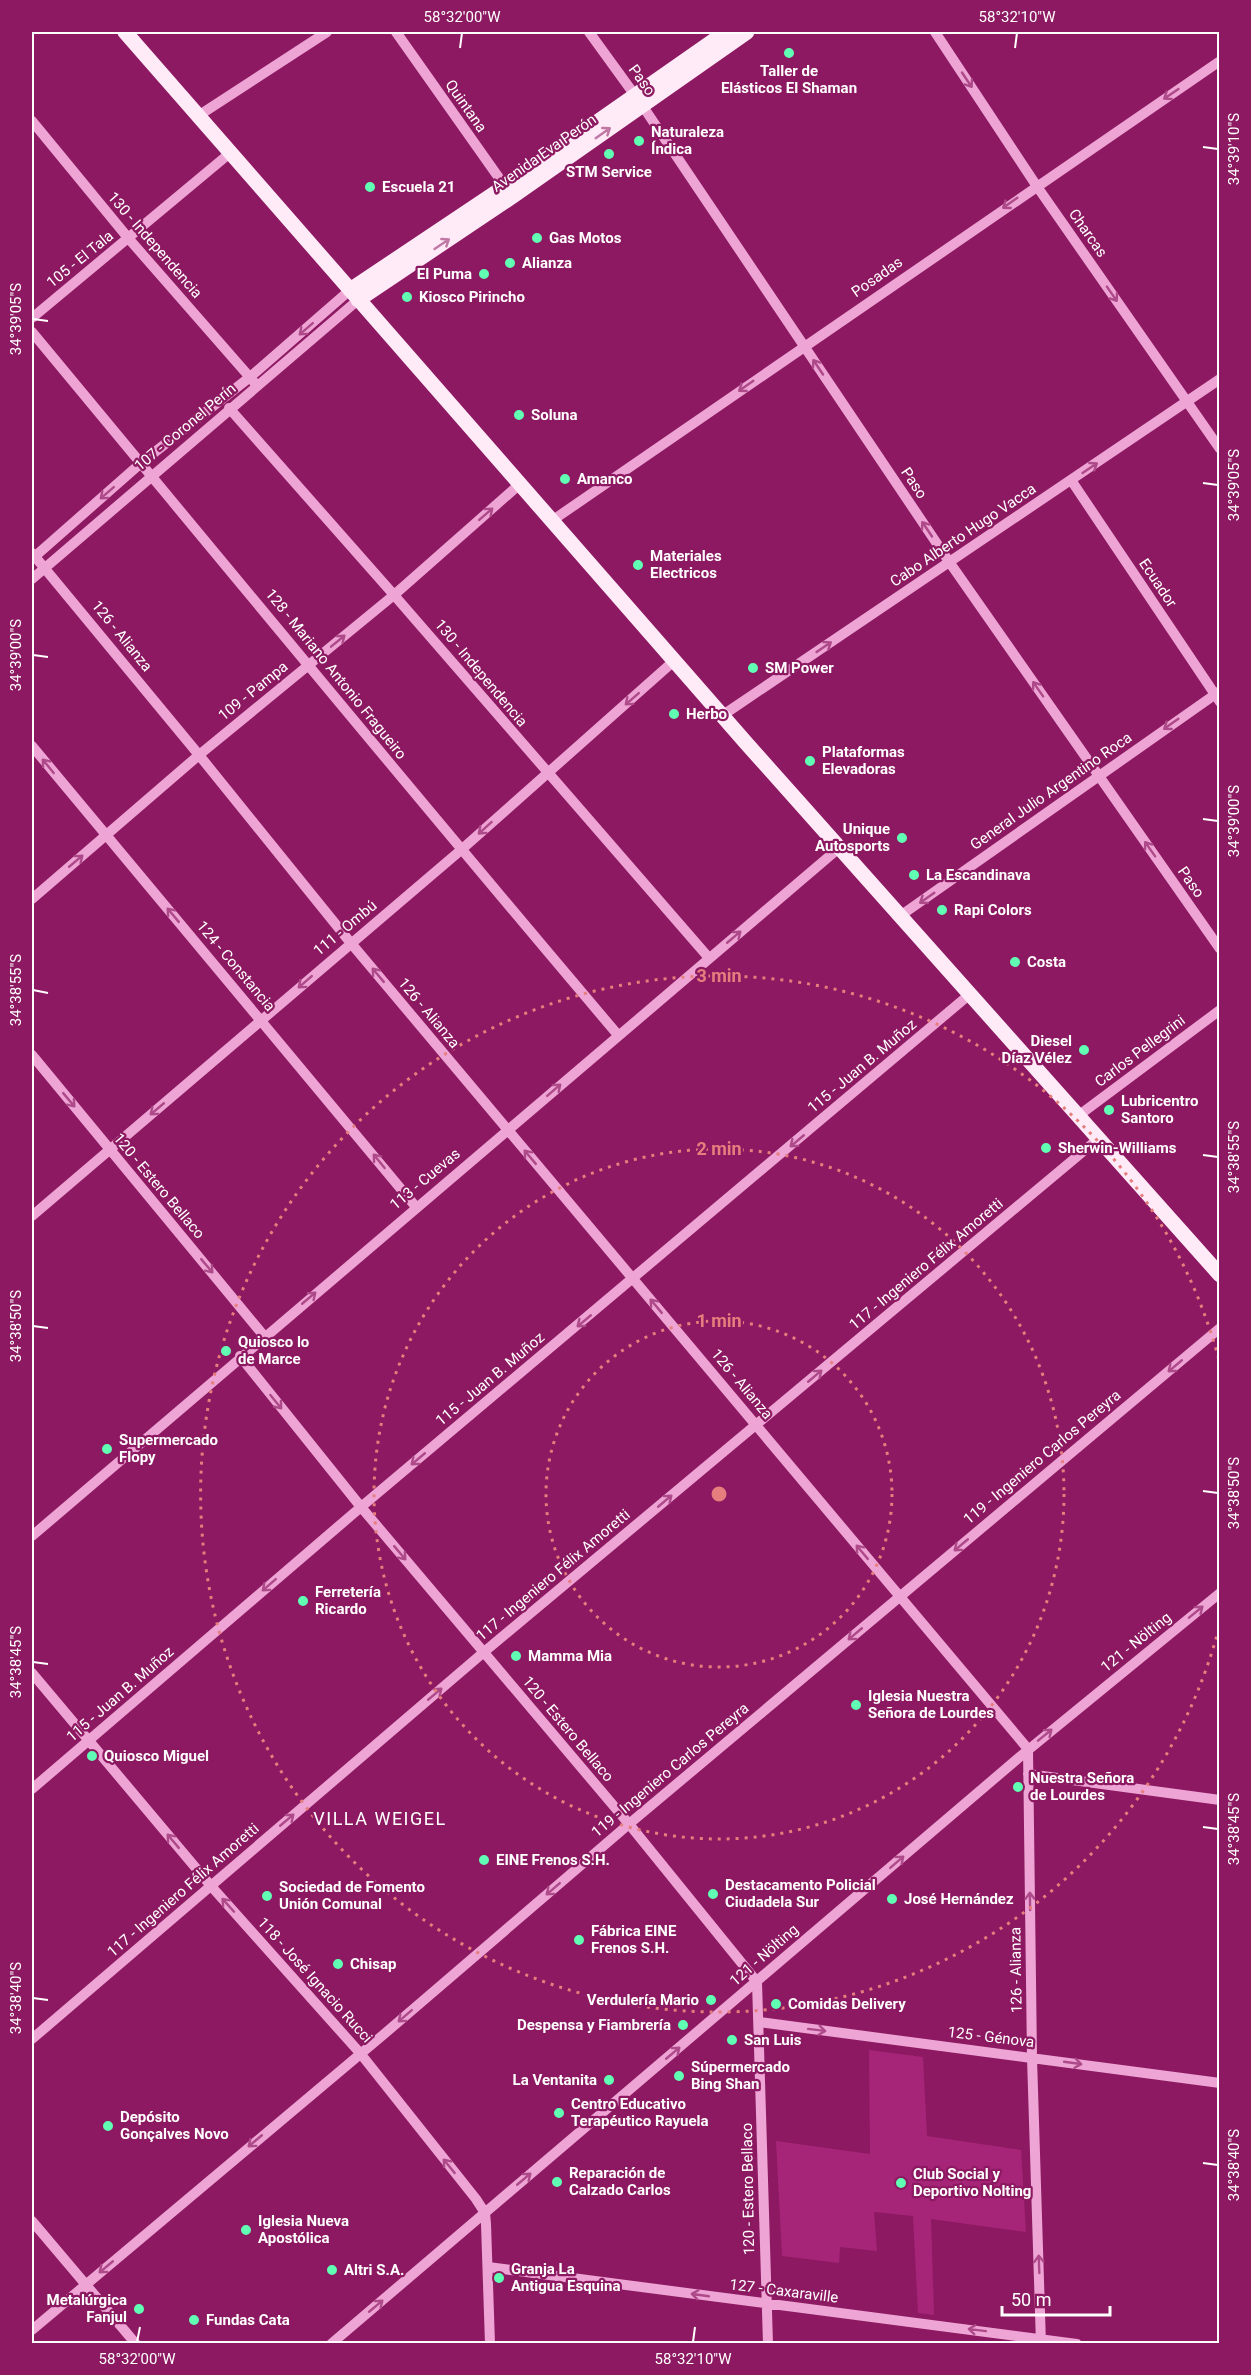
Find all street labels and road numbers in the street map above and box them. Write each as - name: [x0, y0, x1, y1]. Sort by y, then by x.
- street label: Paso: [625, 61, 659, 99]
- street label: Quintana: [441, 76, 491, 136]
- street label: Avenida Eva Perón: [488, 110, 600, 196]
- street label: 130 - Independencia: [104, 188, 206, 302]
- street label: Charcas: [1065, 205, 1111, 261]
- street label: 105 - El Tala: [43, 227, 117, 291]
- street label: Posadas: [848, 253, 906, 301]
- street label: 107 - Coronel Perín: [131, 379, 239, 475]
- street label: Paso: [897, 464, 931, 502]
- street label: Cabo Alberto Hugo Vacca: [887, 479, 1039, 591]
- street label: Ecuador: [1135, 555, 1181, 611]
- street label: 128 - Mariano Antonio Fragueiro: [262, 585, 410, 763]
- street label: 126 - Alianza: [88, 597, 156, 675]
- street label: 130 - Independencia: [431, 616, 531, 730]
- street label: 109 - Pampa: [215, 658, 291, 724]
- street label: General Julio Argentino Roca: [967, 728, 1135, 854]
- street label: Paso: [1174, 863, 1208, 901]
- street label: 111 - Ombú: [310, 896, 380, 960]
- street label: 124 - Constancia: [193, 917, 279, 1015]
- street label: 126 - Alianza: [394, 974, 464, 1052]
- street label: Carlos Pellegrini: [1091, 1011, 1189, 1091]
- street label: 115 - Juan B. Muñoz: [804, 1015, 920, 1117]
- street label: 120 - Estero Bellaco: [110, 1130, 208, 1242]
- street label: 113 - Cuevas: [386, 1145, 464, 1213]
- street label: 117 - Ingeniero Félix Amoretti: [845, 1194, 1007, 1334]
- street label: 115 - Juan B. Muñoz: [432, 1328, 548, 1430]
- street label: 126 - Alianza: [707, 1345, 777, 1423]
- street label: 119 - Ingeniero Carlos Pereyra: [960, 1386, 1124, 1528]
- street label: 117 - Ingeniero Félix Amoretti: [472, 1505, 634, 1645]
- street label: 121 - Nölting: [1097, 1608, 1175, 1676]
- street label: 115 - Juan B. Muñoz: [63, 1643, 177, 1745]
- street label: 120 - Estero Bellaco: [519, 1673, 617, 1785]
- street label: 119 - Ingeniero Carlos Pereyra: [588, 1699, 752, 1841]
- street label: 117 - Ingeniero Félix Amoretti: [103, 1819, 263, 1961]
- street label: 118 - José Ignacio Rucci: [254, 1914, 376, 2046]
- street label: 121 - Nölting: [726, 1920, 802, 1990]
- street label: 126 - Alianza: [1006, 1927, 1026, 2013]
- street label: 125 - Génova: [947, 2023, 1035, 2051]
- street label: 120 - Estero Bellaco: [738, 2123, 758, 2255]
- street label: 127 - Caxaraville: [729, 2275, 839, 2307]

